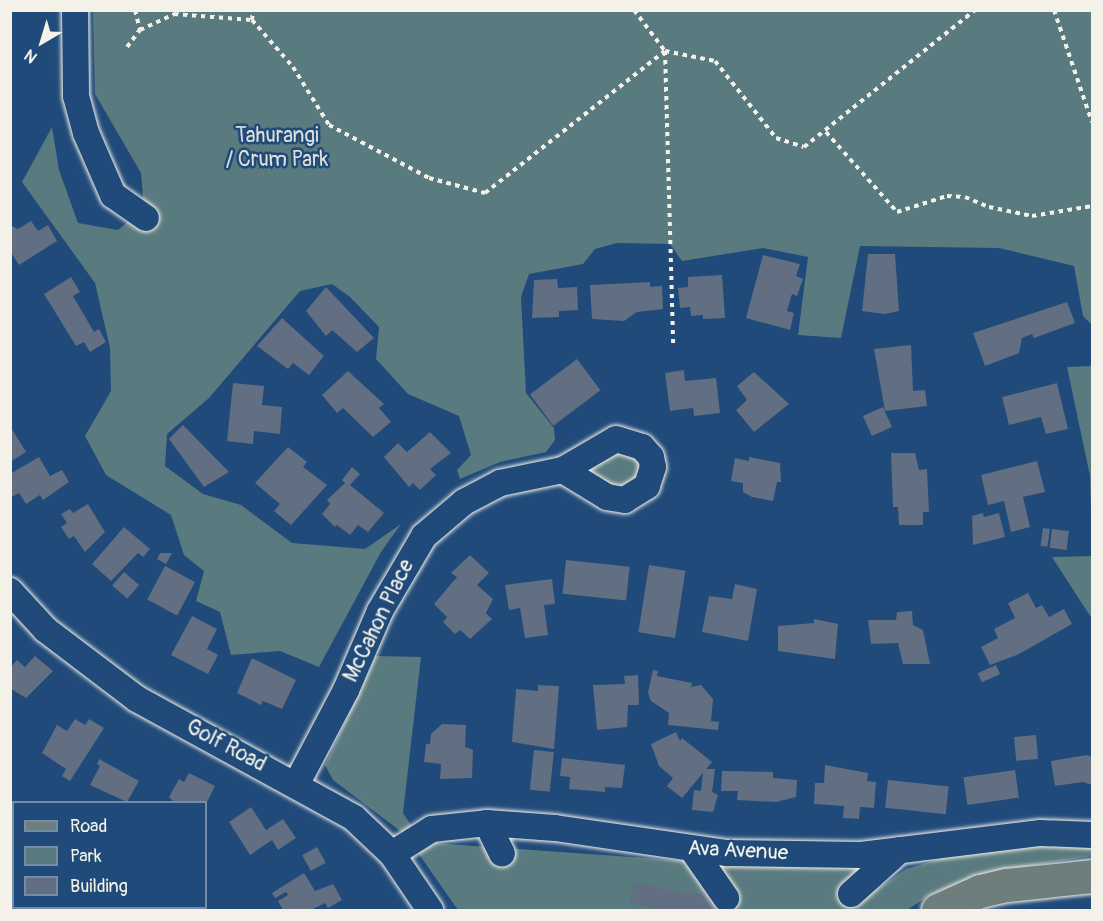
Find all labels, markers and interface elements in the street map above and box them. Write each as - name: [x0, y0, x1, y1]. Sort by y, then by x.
- north arrow: [12, 12, 72, 72]
- text: N: [21, 45, 41, 67]
- park label: Tahurangi / Crum Park: [226, 123, 328, 173]
- street label: McCahon Place: [338, 556, 420, 686]
- street label: Golf Road: [182, 715, 270, 777]
- legend: [12, 801, 207, 909]
- text: Road: [70, 815, 107, 838]
- street label: Ava Avenue: [687, 836, 789, 866]
- text: Park: [70, 845, 102, 868]
- text: Building: [70, 875, 128, 898]

